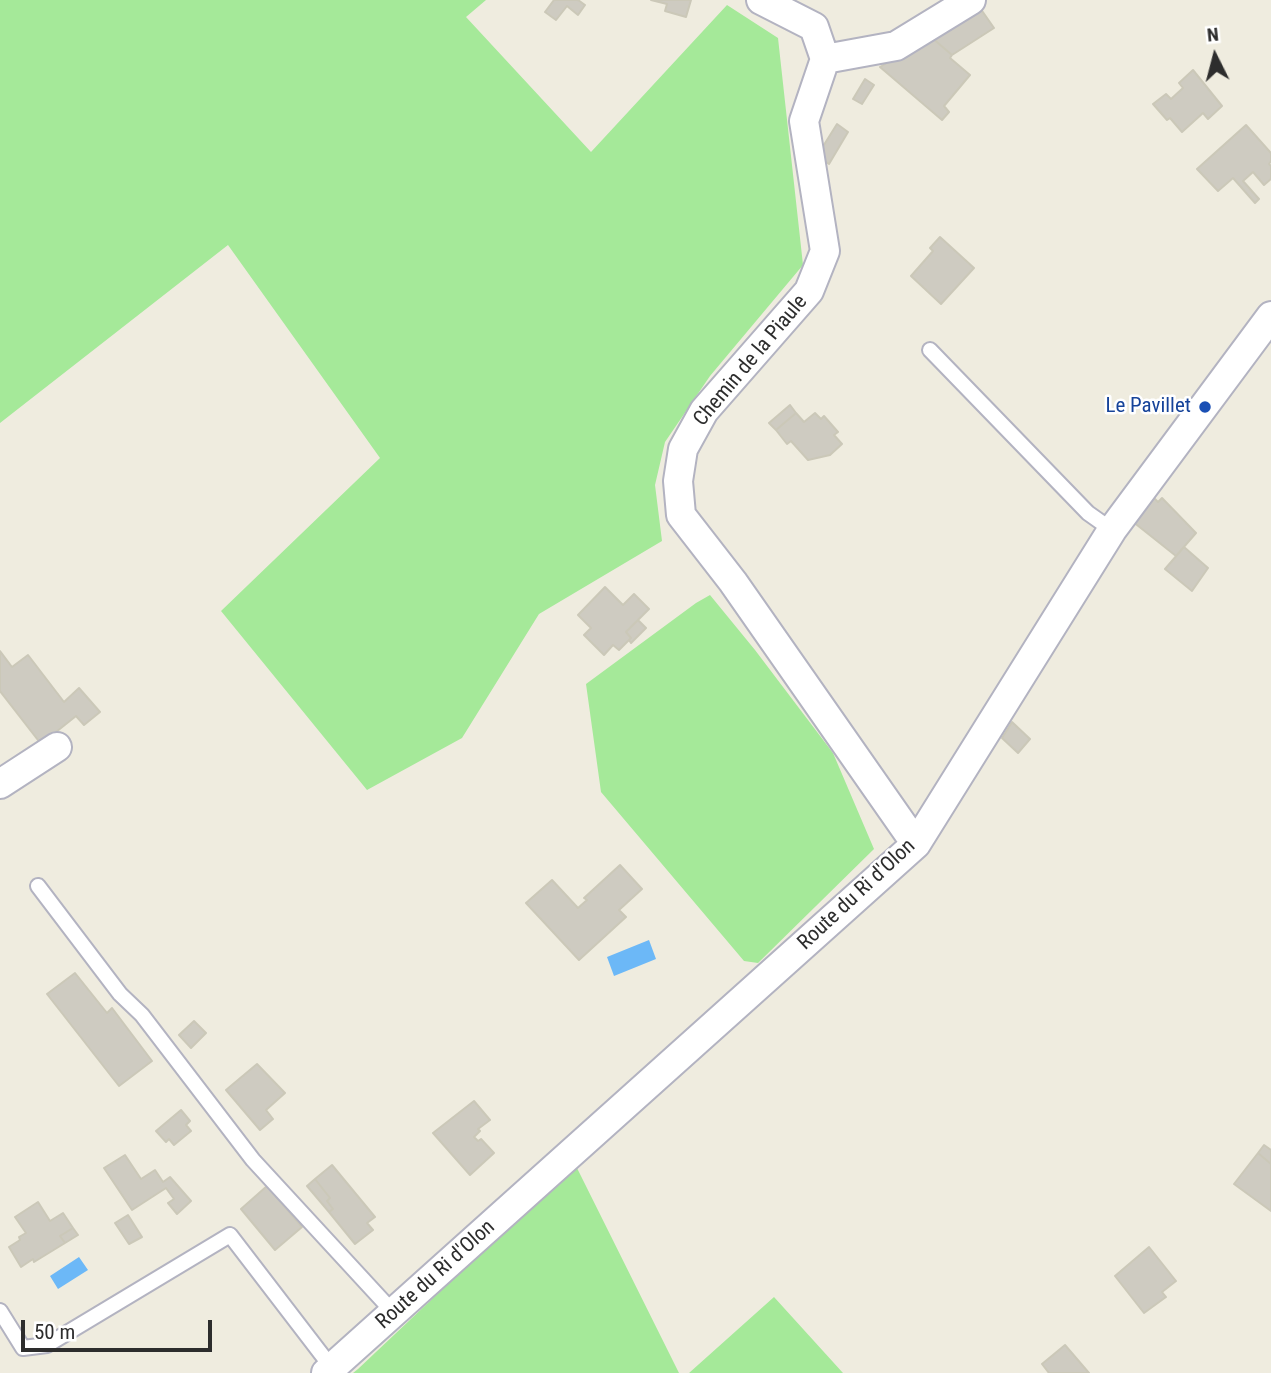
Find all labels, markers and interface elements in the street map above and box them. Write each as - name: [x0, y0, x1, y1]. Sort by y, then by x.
- north arrow: [1180, 21, 1250, 91]
- text: N: [1206, 23, 1220, 47]
- street label: Chemin de la Piaule: [689, 290, 813, 432]
- place label: Le Pavillet: [1105, 394, 1191, 420]
- marker: Le Pavillet: [1197, 399, 1213, 415]
- street label: Route du Ri d'Olon: [793, 834, 921, 956]
- street label: Route du Ri d'Olon: [371, 1215, 501, 1335]
- scale bar: [24, 1306, 215, 1350]
- text: 50 m: [34, 1320, 75, 1344]

